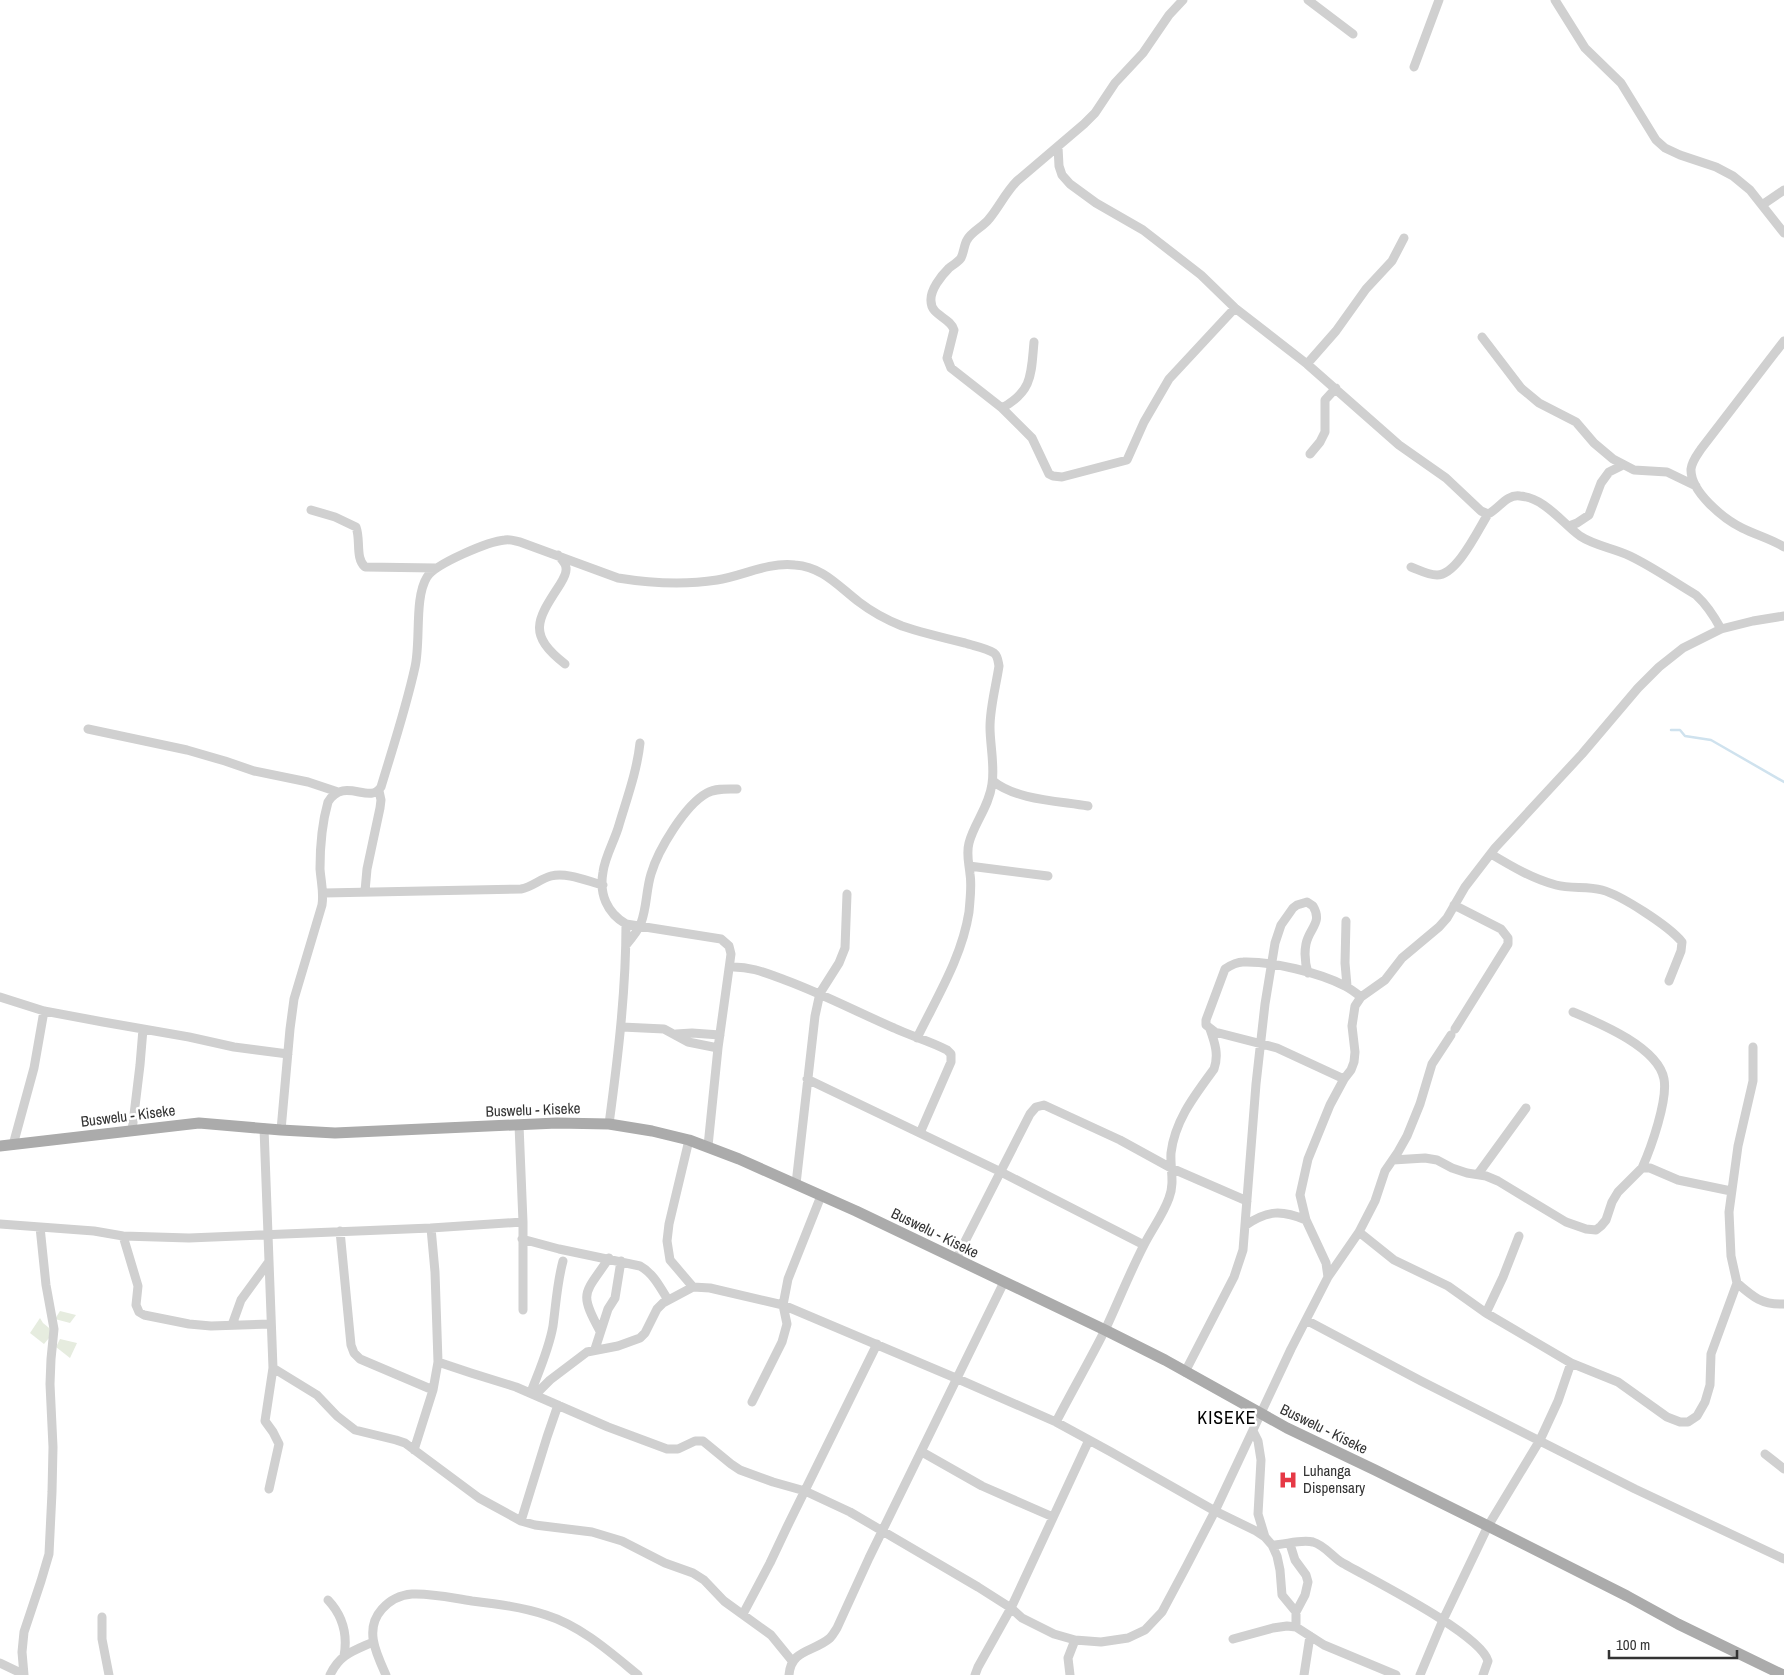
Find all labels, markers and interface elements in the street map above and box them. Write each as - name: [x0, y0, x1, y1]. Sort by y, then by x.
- street label: Buswelu - Kiseke: [485, 1097, 581, 1122]
- street label: Buswelu - Kiseke: [79, 1099, 177, 1132]
- street label: Buswelu - Kiseke: [888, 1202, 983, 1263]
- street label: Buswelu - Kiseke: [1277, 1398, 1372, 1459]
- district label: KISEKE: [1197, 1405, 1257, 1430]
- place label: Luhanga Dispensary: [1303, 1460, 1366, 1498]
- hospital icon: Luhanga Dispensary: [1277, 1469, 1299, 1491]
- scale bar: [1609, 1628, 1736, 1660]
- text: 100 m: [1616, 1634, 1650, 1655]

